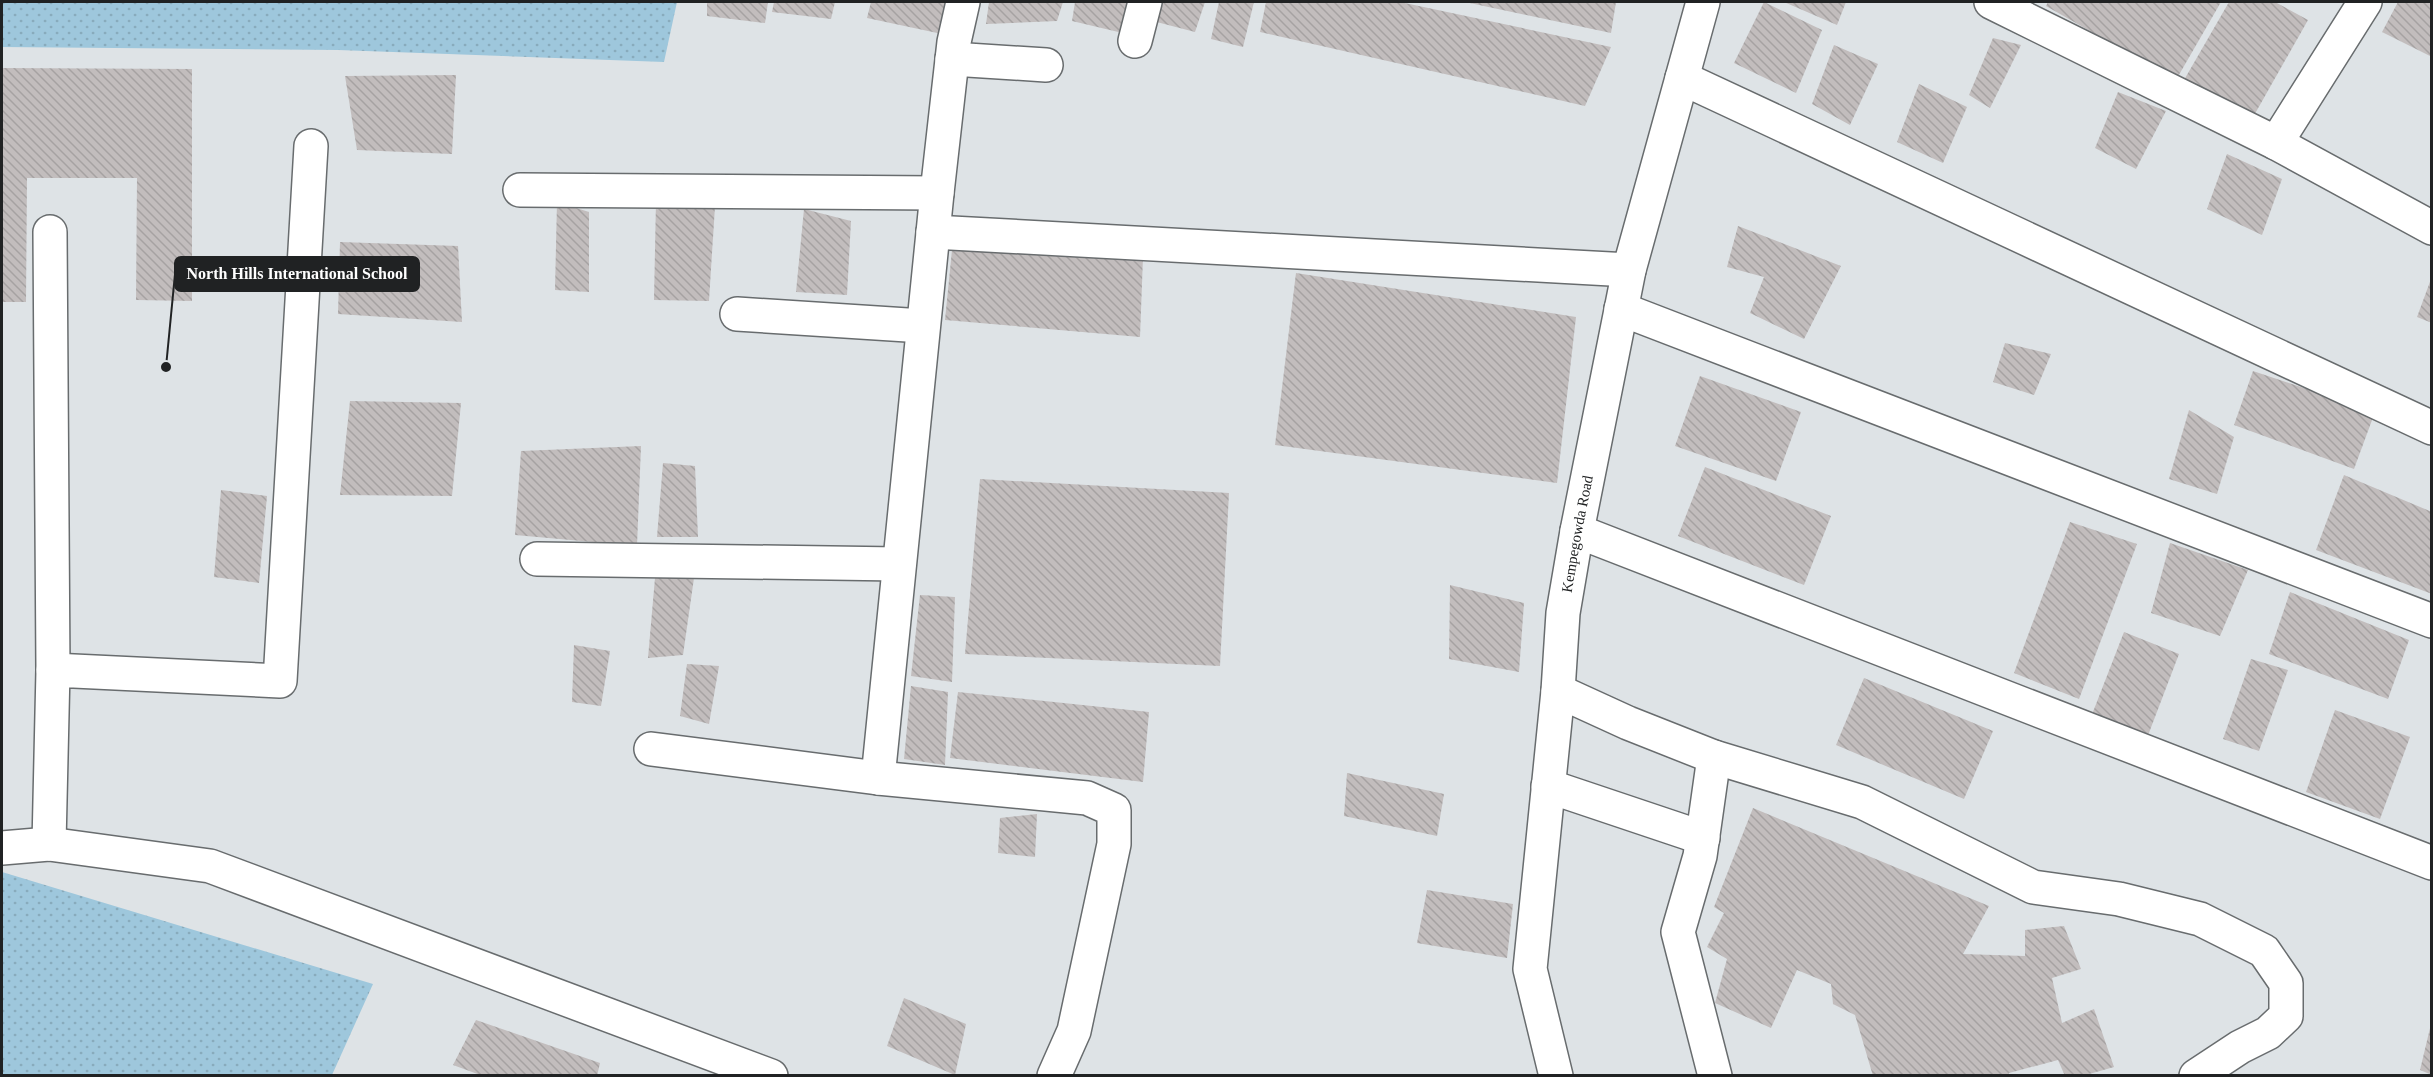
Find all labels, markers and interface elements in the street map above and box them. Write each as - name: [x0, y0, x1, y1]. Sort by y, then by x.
- callout: North Hills International School: [175, 257, 419, 291]
- text: North Hills International School: [187, 265, 408, 282]
- street label: Kempegowda Road: [1559, 473, 1596, 594]

